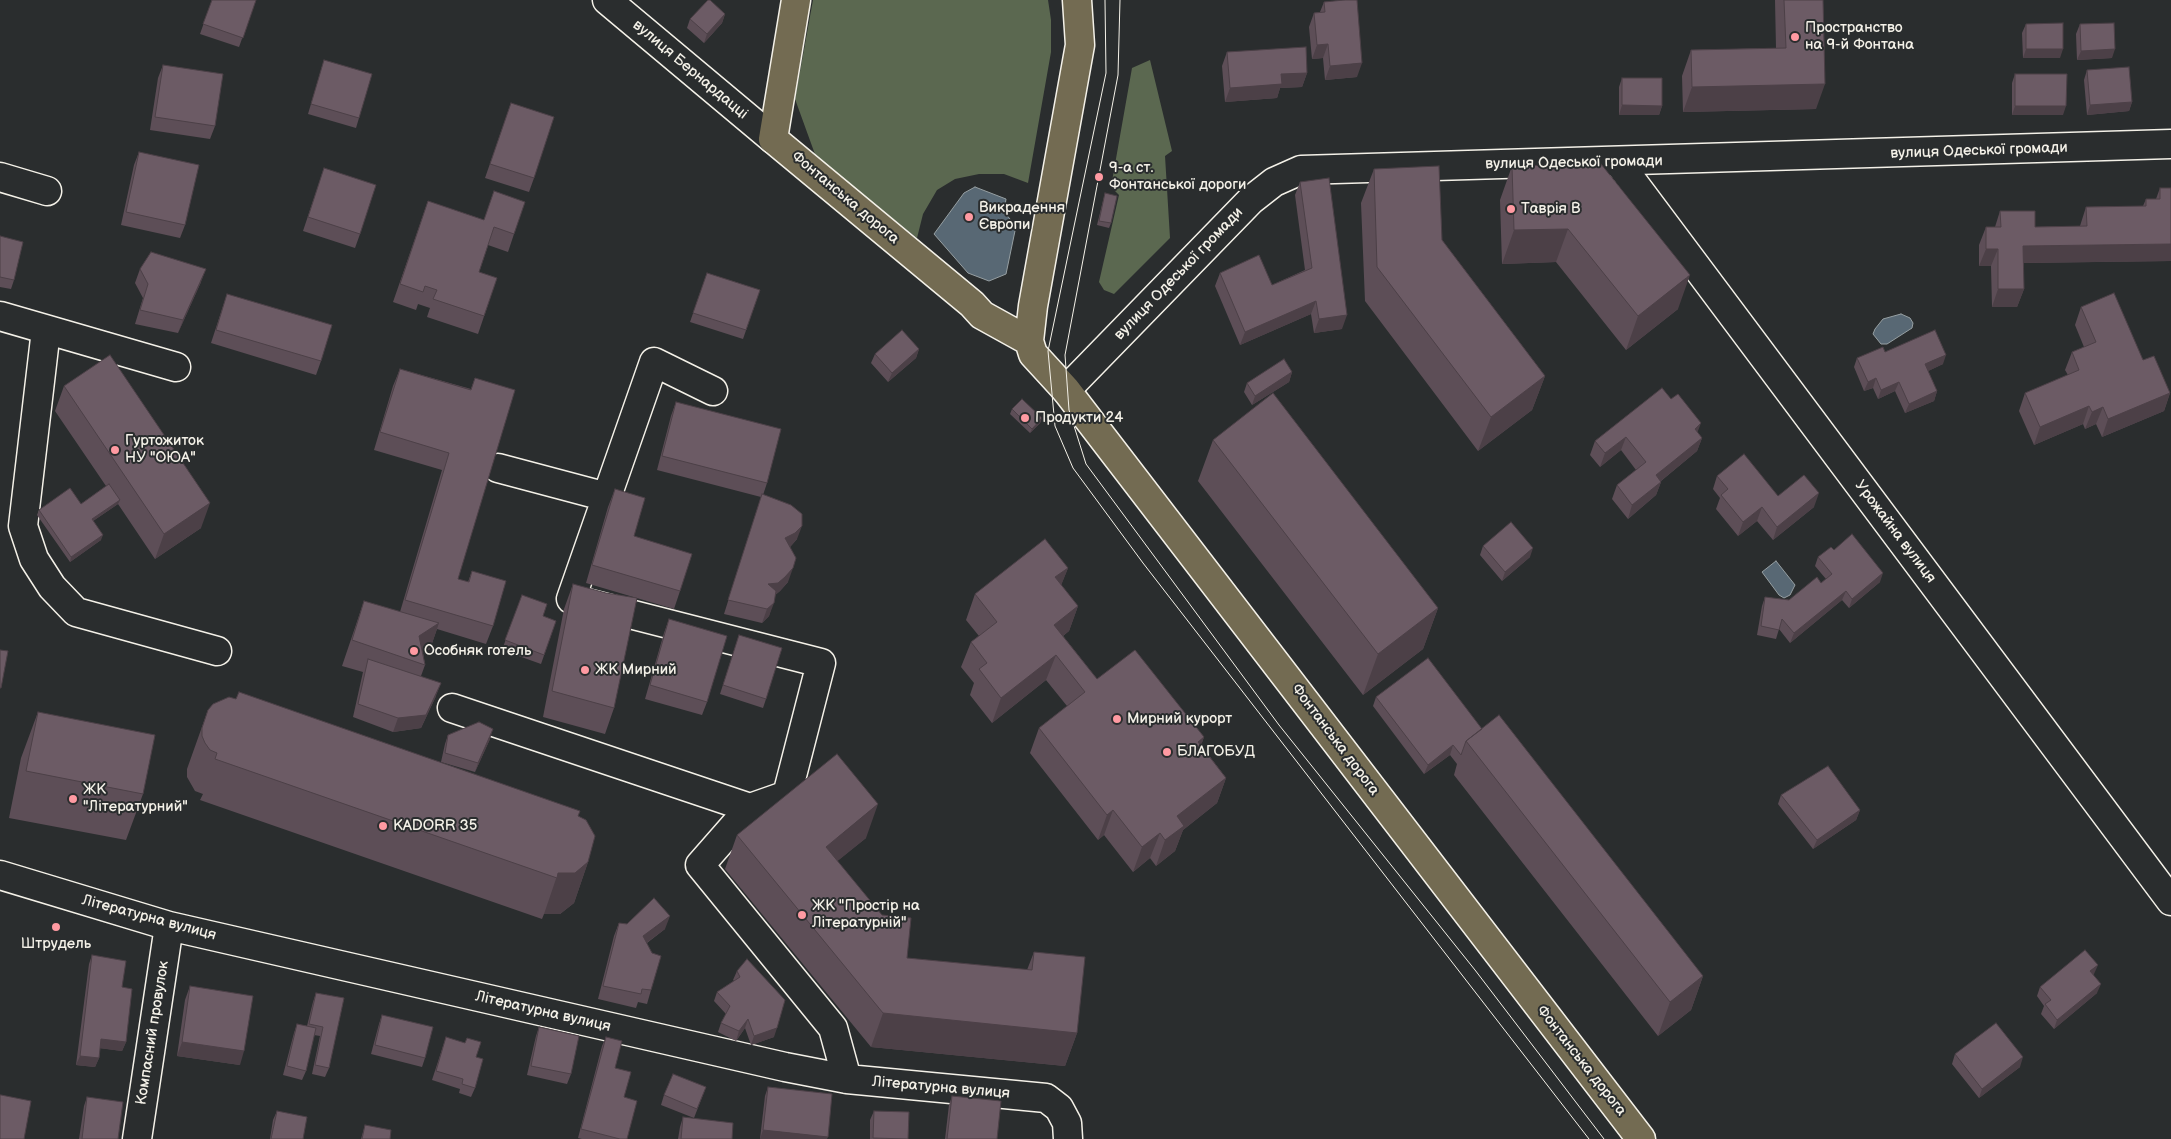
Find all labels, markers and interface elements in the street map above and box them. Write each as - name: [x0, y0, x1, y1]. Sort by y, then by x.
- street label: вулиця Бернардацці: [629, 17, 751, 123]
- place label: Пространство на 9-й Фонтана: [1805, 19, 1914, 54]
- marker: Пространство на 9-й Фонтана: [1789, 31, 1801, 43]
- street label: вулиця Одеської громади: [1890, 139, 2068, 163]
- street label: Фонтанська дорога: [788, 148, 902, 248]
- street label: вулиця Одеської громади: [1485, 152, 1663, 174]
- place label: 9-а ст. Фонтанської дороги: [1109, 159, 1246, 194]
- marker: 9-а ст. Фонтанської дороги: [1093, 171, 1105, 183]
- place label: Викрадення Європи: [979, 199, 1065, 234]
- place label: Таврія В: [1521, 200, 1580, 218]
- marker: Таврія В: [1505, 203, 1517, 215]
- street label: вулиця Одеської громади: [1111, 204, 1247, 344]
- marker: Викрадення Європи: [963, 211, 975, 223]
- place label: Продукти 24: [1035, 409, 1123, 427]
- marker: Продукти 24: [1019, 412, 1031, 424]
- place label: Гуртожиток НУ "ОЮА": [125, 432, 204, 467]
- marker: Гуртожиток НУ "ОЮА": [109, 444, 121, 456]
- street label: Урожайна вулиця: [1851, 477, 1939, 587]
- place label: Особняк готель: [424, 642, 531, 660]
- marker: Особняк готель: [408, 645, 420, 657]
- place label: ЖК Мирний: [595, 661, 677, 679]
- marker: ЖК Мирний: [579, 664, 591, 676]
- street label: Фонтанська дорога: [1287, 681, 1383, 799]
- place label: Мирний курорт: [1127, 710, 1232, 728]
- marker: Мирний курорт: [1111, 713, 1123, 725]
- place label: БЛАГОБУД: [1177, 743, 1255, 761]
- marker: БЛАГОБУД: [1161, 746, 1173, 758]
- place label: ЖК "Літературний": [83, 781, 188, 816]
- marker: ЖК "Літературний": [67, 793, 79, 805]
- place label: KADORR 35: [393, 817, 477, 835]
- marker: KADORR 35: [377, 820, 389, 832]
- street label: Літературна вулиця: [80, 891, 218, 945]
- place label: ЖК "Простір на Літературній": [812, 897, 920, 932]
- marker: ЖК "Простір на Літературній": [796, 909, 808, 921]
- marker: Штрудель: [50, 921, 62, 933]
- place label: Штрудель: [21, 935, 91, 953]
- street label: Компасний провулок: [133, 960, 173, 1106]
- street label: Літературна вулиця: [474, 988, 612, 1036]
- street label: Фонтанська дорога: [1532, 1002, 1630, 1120]
- street label: Літературна вулиця: [871, 1073, 1011, 1103]

